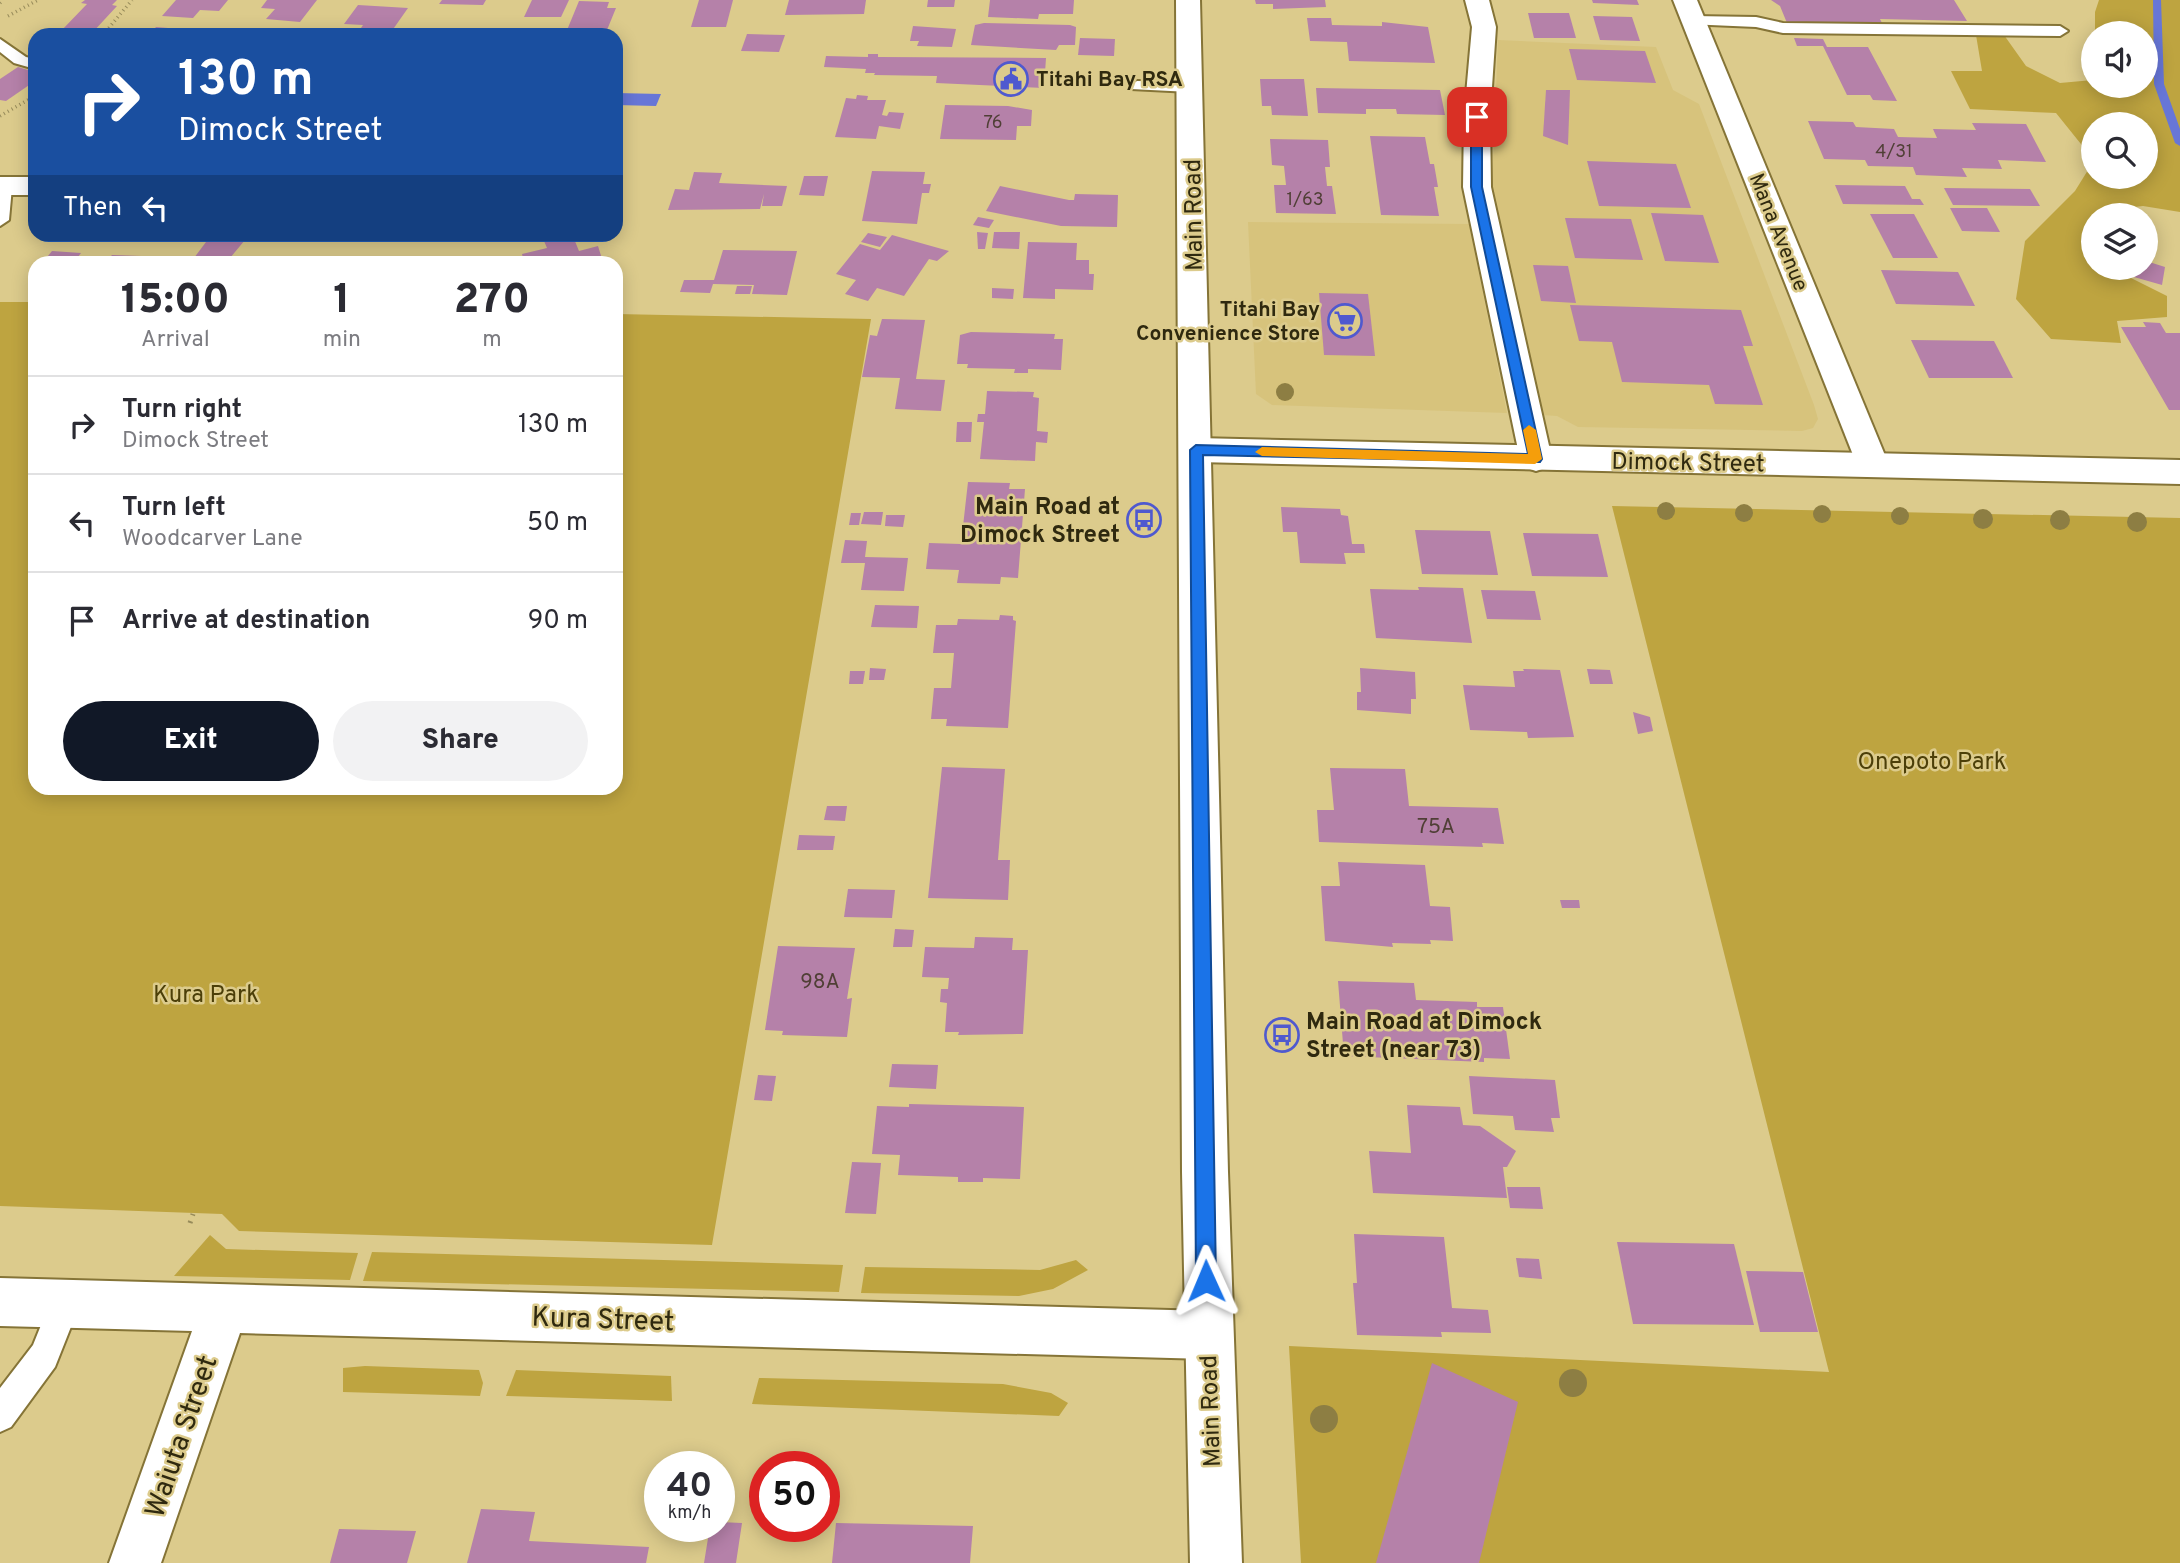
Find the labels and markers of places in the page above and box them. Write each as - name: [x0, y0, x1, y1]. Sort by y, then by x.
- public building icon: Titahi Bay RSA: [992, 60, 1030, 98]
- place label: Titahi Bay RSA: [1036, 67, 1183, 94]
- pin: [1447, 87, 1507, 147]
- place label: Titahi Bay Convenience Store: [1136, 297, 1320, 348]
- supermarket icon: Titahi Bay Convenience Store: [1326, 302, 1364, 340]
- place label: Main Road at Dimock Street: [960, 493, 1120, 551]
- bus stop icon: Main Road at Dimock Street: [1125, 501, 1163, 539]
- place label: Main Road at Dimock Street (near 73): [1306, 1008, 1542, 1066]
- bus stop icon: Main Road at Dimock Street (near 73): [1263, 1016, 1301, 1054]

